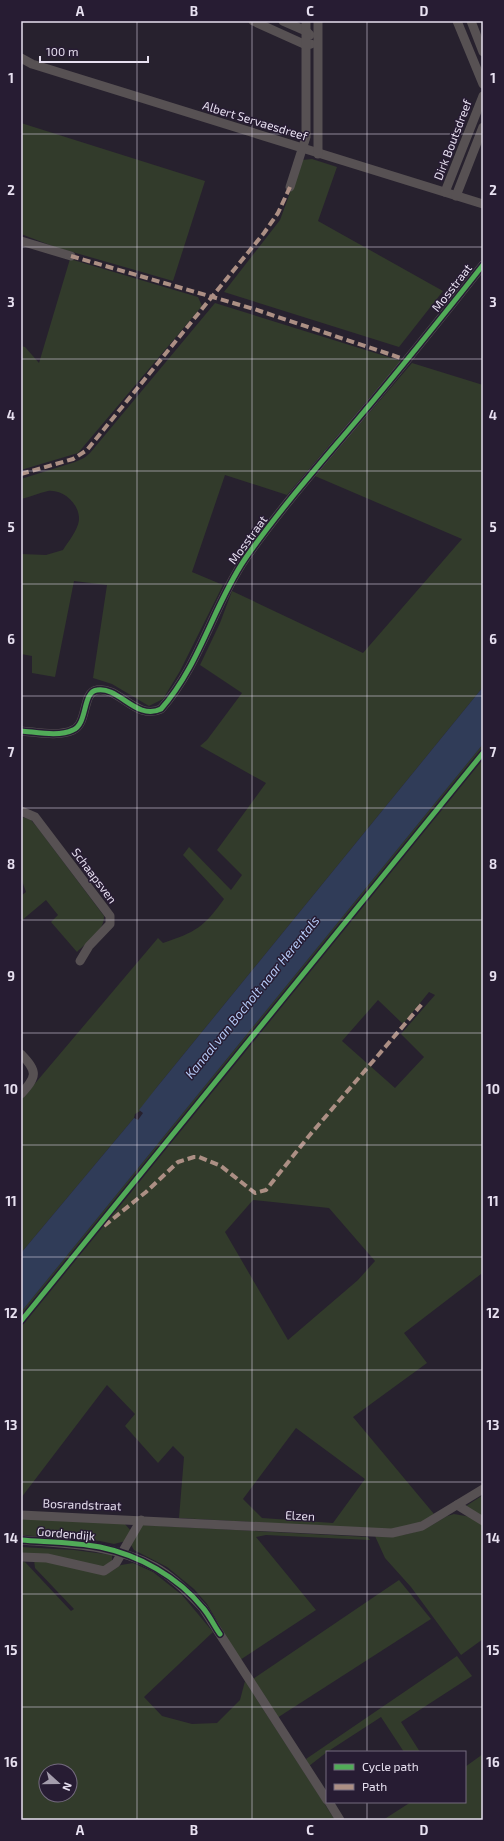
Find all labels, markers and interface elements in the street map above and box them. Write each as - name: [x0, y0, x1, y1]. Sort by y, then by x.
- text: A: [76, 3, 85, 19]
- text: B: [190, 3, 198, 19]
- text: C: [306, 3, 314, 19]
- text: D: [420, 3, 429, 19]
- scale bar: [40, 38, 148, 64]
- text: 100 m: [46, 44, 78, 58]
- text: 1: [8, 70, 14, 86]
- text: 1: [490, 70, 496, 86]
- street label: Albert Servaesdreef: [201, 97, 310, 143]
- street label: Dirk Boutsdreef: [430, 97, 474, 182]
- text: 2: [7, 182, 15, 198]
- text: 2: [489, 182, 497, 198]
- street label: Mosstraat: [428, 260, 474, 314]
- text: 3: [7, 294, 15, 310]
- text: 3: [489, 294, 497, 310]
- text: 4: [7, 407, 15, 423]
- text: 4: [489, 407, 497, 423]
- street label: Mosstraat: [225, 512, 270, 566]
- text: 5: [7, 519, 15, 535]
- text: 5: [489, 519, 497, 535]
- text: 6: [7, 631, 15, 647]
- text: 6: [489, 631, 497, 647]
- text: 7: [8, 744, 15, 760]
- text: 7: [490, 744, 497, 760]
- street label: Schaapsven: [70, 845, 120, 906]
- text: 8: [7, 856, 15, 872]
- text: 8: [489, 856, 497, 872]
- water label: Kanaal van Bocholt naar Herentals: [181, 912, 323, 1081]
- text: 9: [7, 968, 15, 984]
- text: 9: [489, 968, 497, 984]
- text: 10: [4, 1081, 18, 1097]
- text: 10: [486, 1081, 500, 1097]
- text: 11: [5, 1193, 17, 1209]
- text: 11: [487, 1193, 499, 1209]
- text: 12: [4, 1305, 18, 1321]
- text: 12: [486, 1305, 500, 1321]
- text: 13: [5, 1417, 18, 1433]
- text: 13: [487, 1417, 500, 1433]
- street label: Bosrandstraat: [42, 1496, 122, 1512]
- street label: Elzen: [285, 1507, 315, 1523]
- street label: Gordendijk: [36, 1523, 96, 1544]
- text: 14: [4, 1530, 18, 1546]
- text: 14: [486, 1530, 500, 1546]
- text: 15: [5, 1642, 17, 1658]
- text: 15: [487, 1642, 499, 1658]
- legend: [326, 1751, 466, 1803]
- text: 16: [4, 1754, 18, 1770]
- text: 16: [486, 1754, 500, 1770]
- text: Cycle path: [362, 1759, 419, 1773]
- north arrow: [38, 1763, 78, 1803]
- text: Path: [362, 1779, 387, 1793]
- text: N: [60, 1781, 75, 1793]
- text: A: [76, 1822, 85, 1838]
- text: B: [190, 1822, 198, 1838]
- text: C: [306, 1822, 314, 1838]
- text: D: [420, 1822, 429, 1838]

